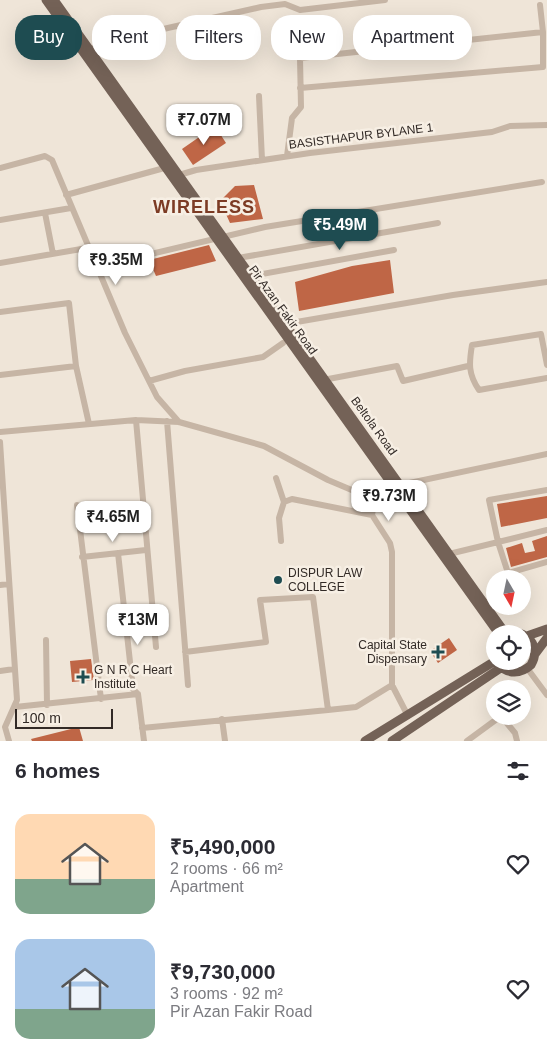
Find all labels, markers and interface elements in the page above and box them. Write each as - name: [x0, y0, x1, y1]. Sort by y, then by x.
- chip: Buy: [15, 15, 82, 60]
- chip: Rent: [92, 15, 166, 60]
- chip: Filters: [176, 15, 261, 60]
- chip: New: [271, 15, 343, 60]
- chip: Apartment: [353, 15, 472, 60]
- pin: ₹7.07M: [163, 104, 245, 146]
- text: ₹7.07M: [177, 111, 231, 128]
- street label: BASISTHAPUR BYLANE 1: [288, 120, 434, 152]
- district label: WIRELESS: [153, 197, 255, 217]
- pin: ₹5.49M: [299, 208, 381, 251]
- text: ₹5.49M: [313, 216, 367, 233]
- pin: ₹9.35M: [75, 244, 157, 286]
- text: ₹9.35M: [89, 251, 143, 268]
- street label: Pir Azan Fakir Road: [246, 263, 320, 357]
- street label: Beltola Road: [348, 394, 400, 458]
- pin: ₹9.73M: [348, 480, 430, 522]
- text: ₹9.73M: [362, 487, 416, 504]
- pin: ₹4.65M: [72, 500, 154, 543]
- text: ₹4.65M: [86, 508, 140, 525]
- place label: DISPUR LAW COLLEGE: [288, 566, 363, 594]
- north arrow: [486, 570, 531, 615]
- map controls: [486, 570, 531, 725]
- marker: DISPUR LAW COLLEGE: [272, 574, 284, 586]
- pin: ₹13M: [108, 604, 168, 646]
- text: ₹13M: [118, 611, 158, 628]
- button: locate: [486, 625, 531, 670]
- place label: Capital State Dispensary: [358, 638, 427, 666]
- marker: Capital State Dispensary: [431, 645, 445, 659]
- place label: G N R C Heart Institute: [94, 663, 173, 691]
- marker: G N R C Heart Institute: [76, 670, 90, 684]
- button: layers: [486, 680, 531, 725]
- scale bar: [15, 706, 112, 729]
- text: 100 m: [22, 710, 61, 726]
- icon: filters: [504, 757, 532, 785]
- text: 6 homes: [15, 759, 100, 782]
- icon: home: [55, 834, 115, 894]
- text: ₹5,490,000: [170, 835, 275, 858]
- icon: heart: [504, 850, 532, 878]
- text: 2 rooms · 66 m²: [170, 860, 283, 877]
- text: Apartment: [170, 878, 244, 895]
- icon: home: [55, 959, 115, 1019]
- text: ₹9,730,000: [170, 960, 275, 983]
- icon: heart: [504, 975, 532, 1003]
- text: 3 rooms · 92 m²: [170, 985, 283, 1002]
- text: Pir Azan Fakir Road: [170, 1003, 312, 1020]

